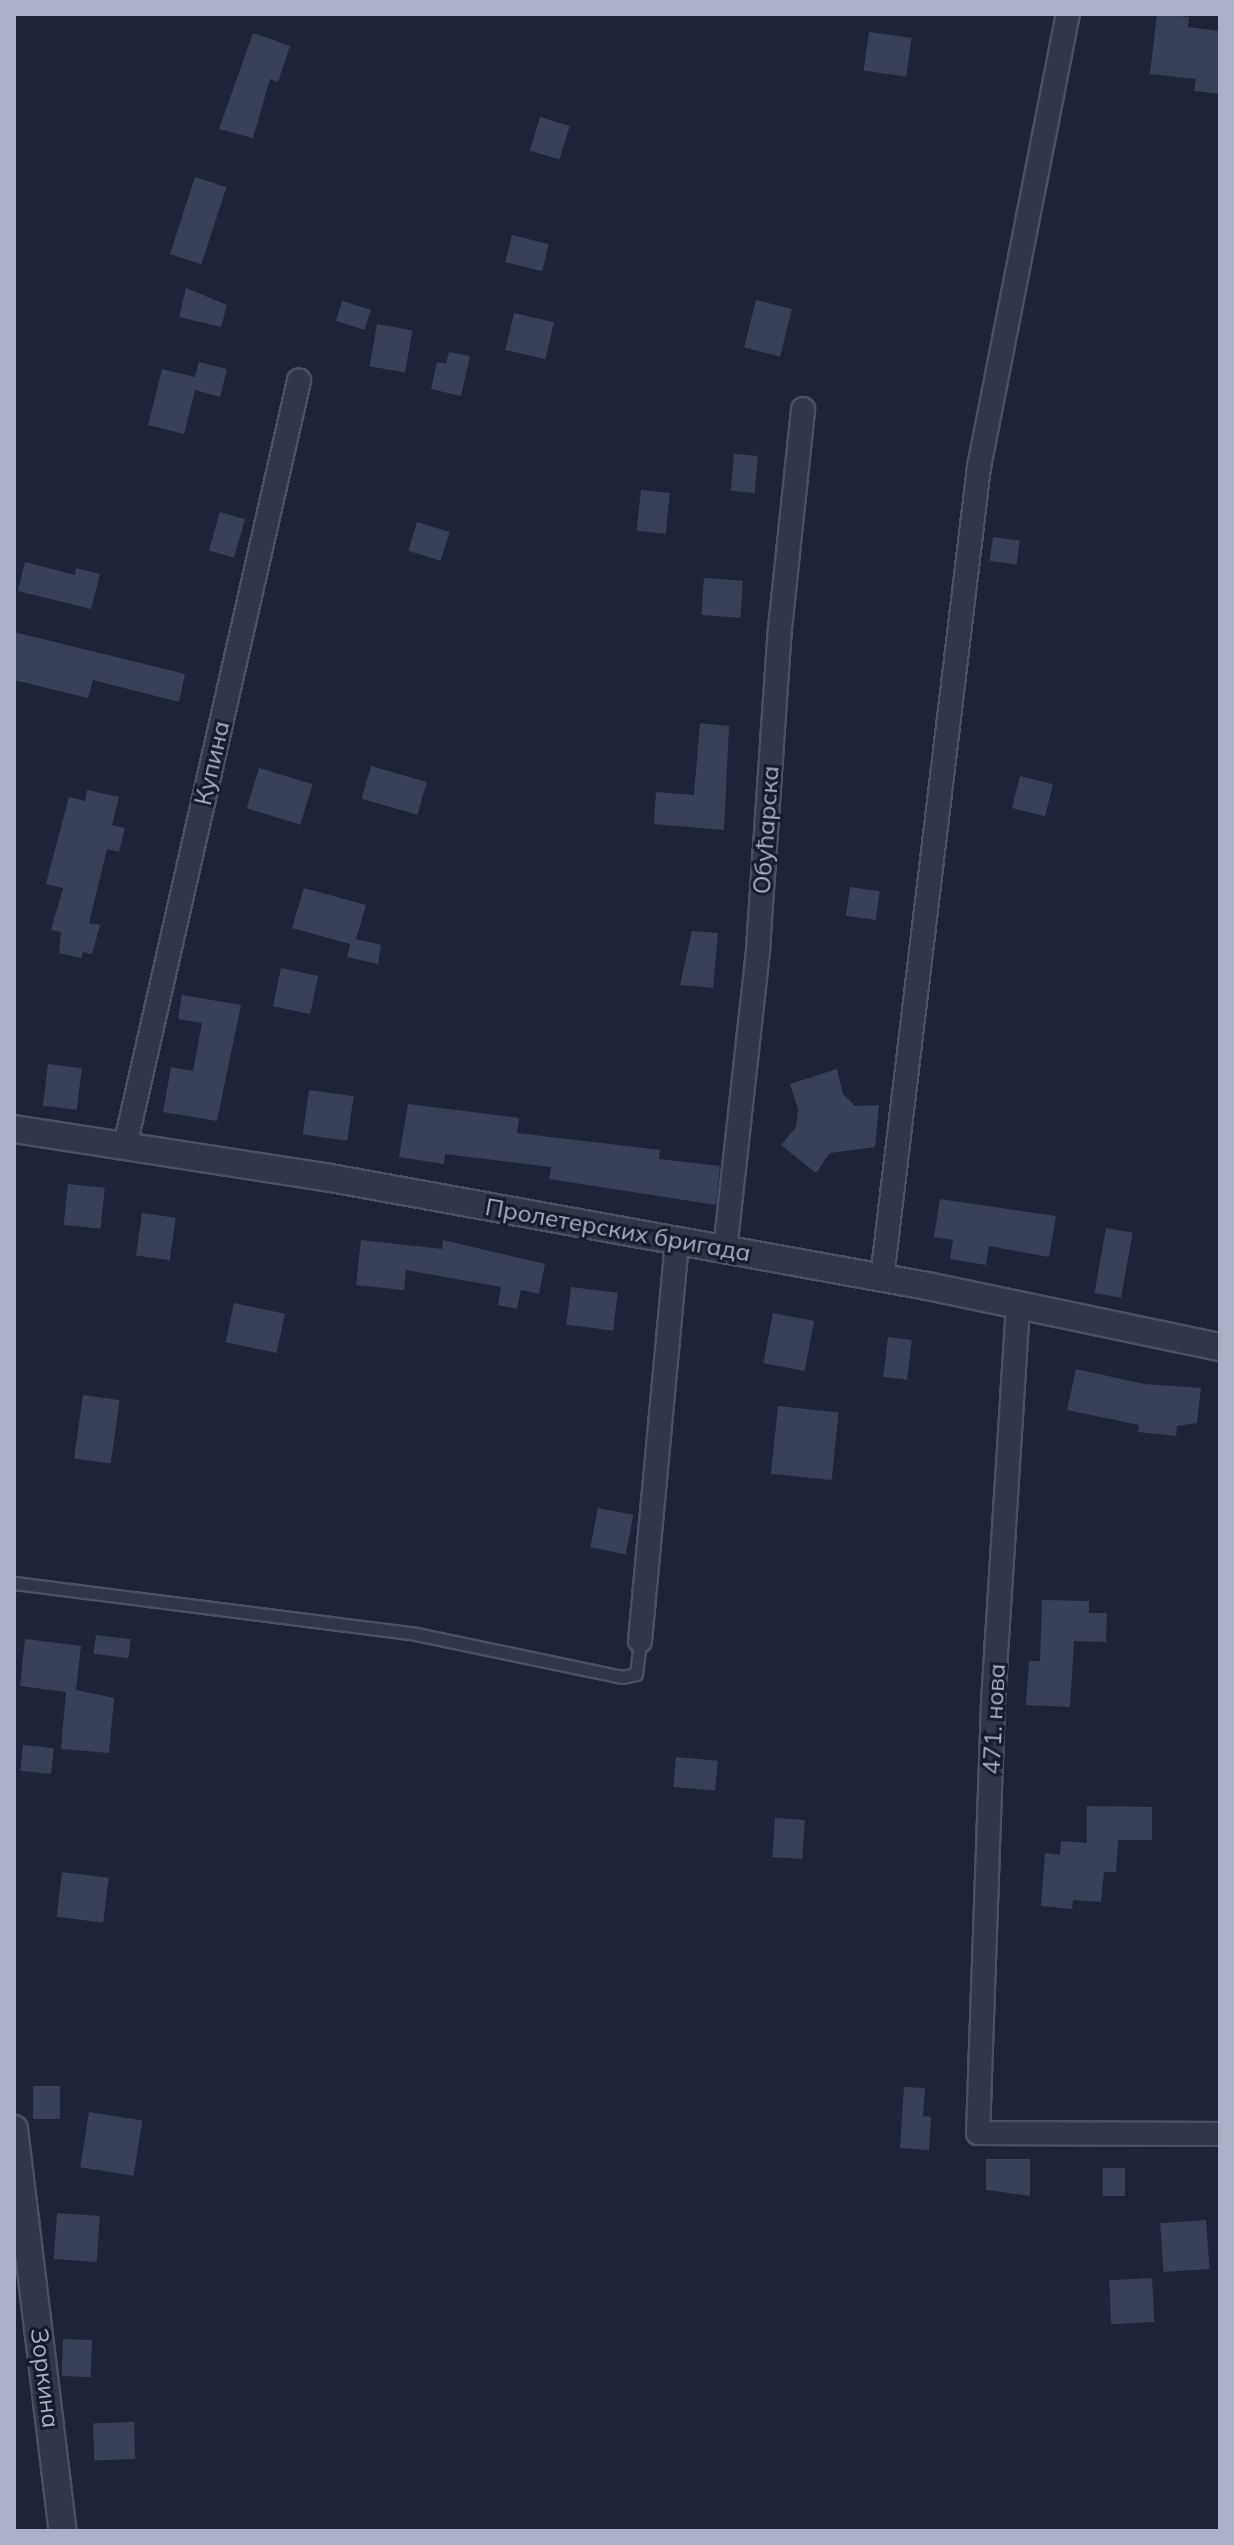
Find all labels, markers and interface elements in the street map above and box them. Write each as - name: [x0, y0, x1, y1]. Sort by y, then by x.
- street label: Купина: [188, 718, 236, 808]
- street label: Обућарска: [747, 765, 785, 895]
- street label: Пролетерских бригада: [483, 1192, 753, 1268]
- street label: 471. нова: [977, 1663, 1011, 1775]
- street label: Зоркина: [25, 2326, 65, 2430]

